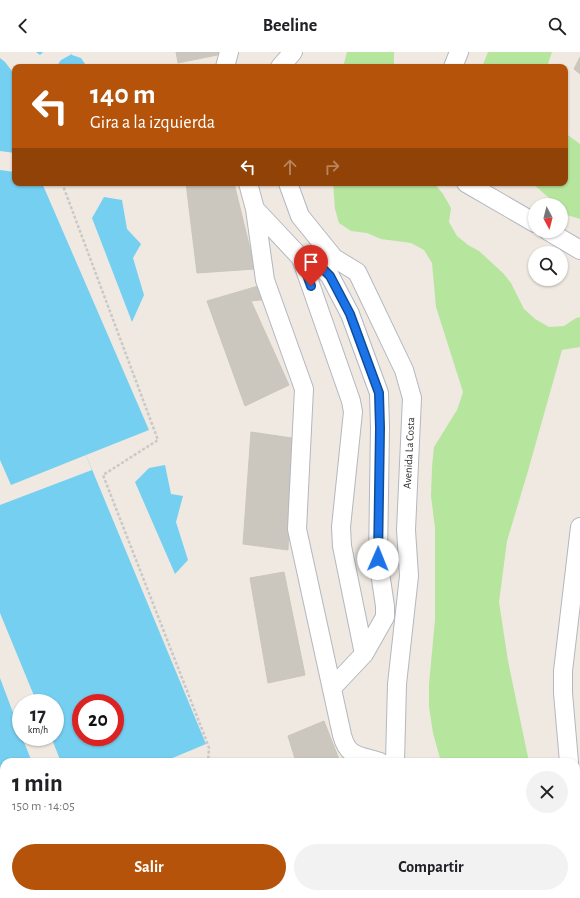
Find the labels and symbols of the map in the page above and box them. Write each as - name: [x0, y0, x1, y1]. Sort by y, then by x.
- north arrow: [528, 198, 568, 238]
- pin: [294, 245, 328, 286]
- street label: Avenida La Costa: [402, 417, 416, 489]
- position arrow: [357, 538, 399, 580]
- speed limit sign: 20: [72, 694, 124, 746]

